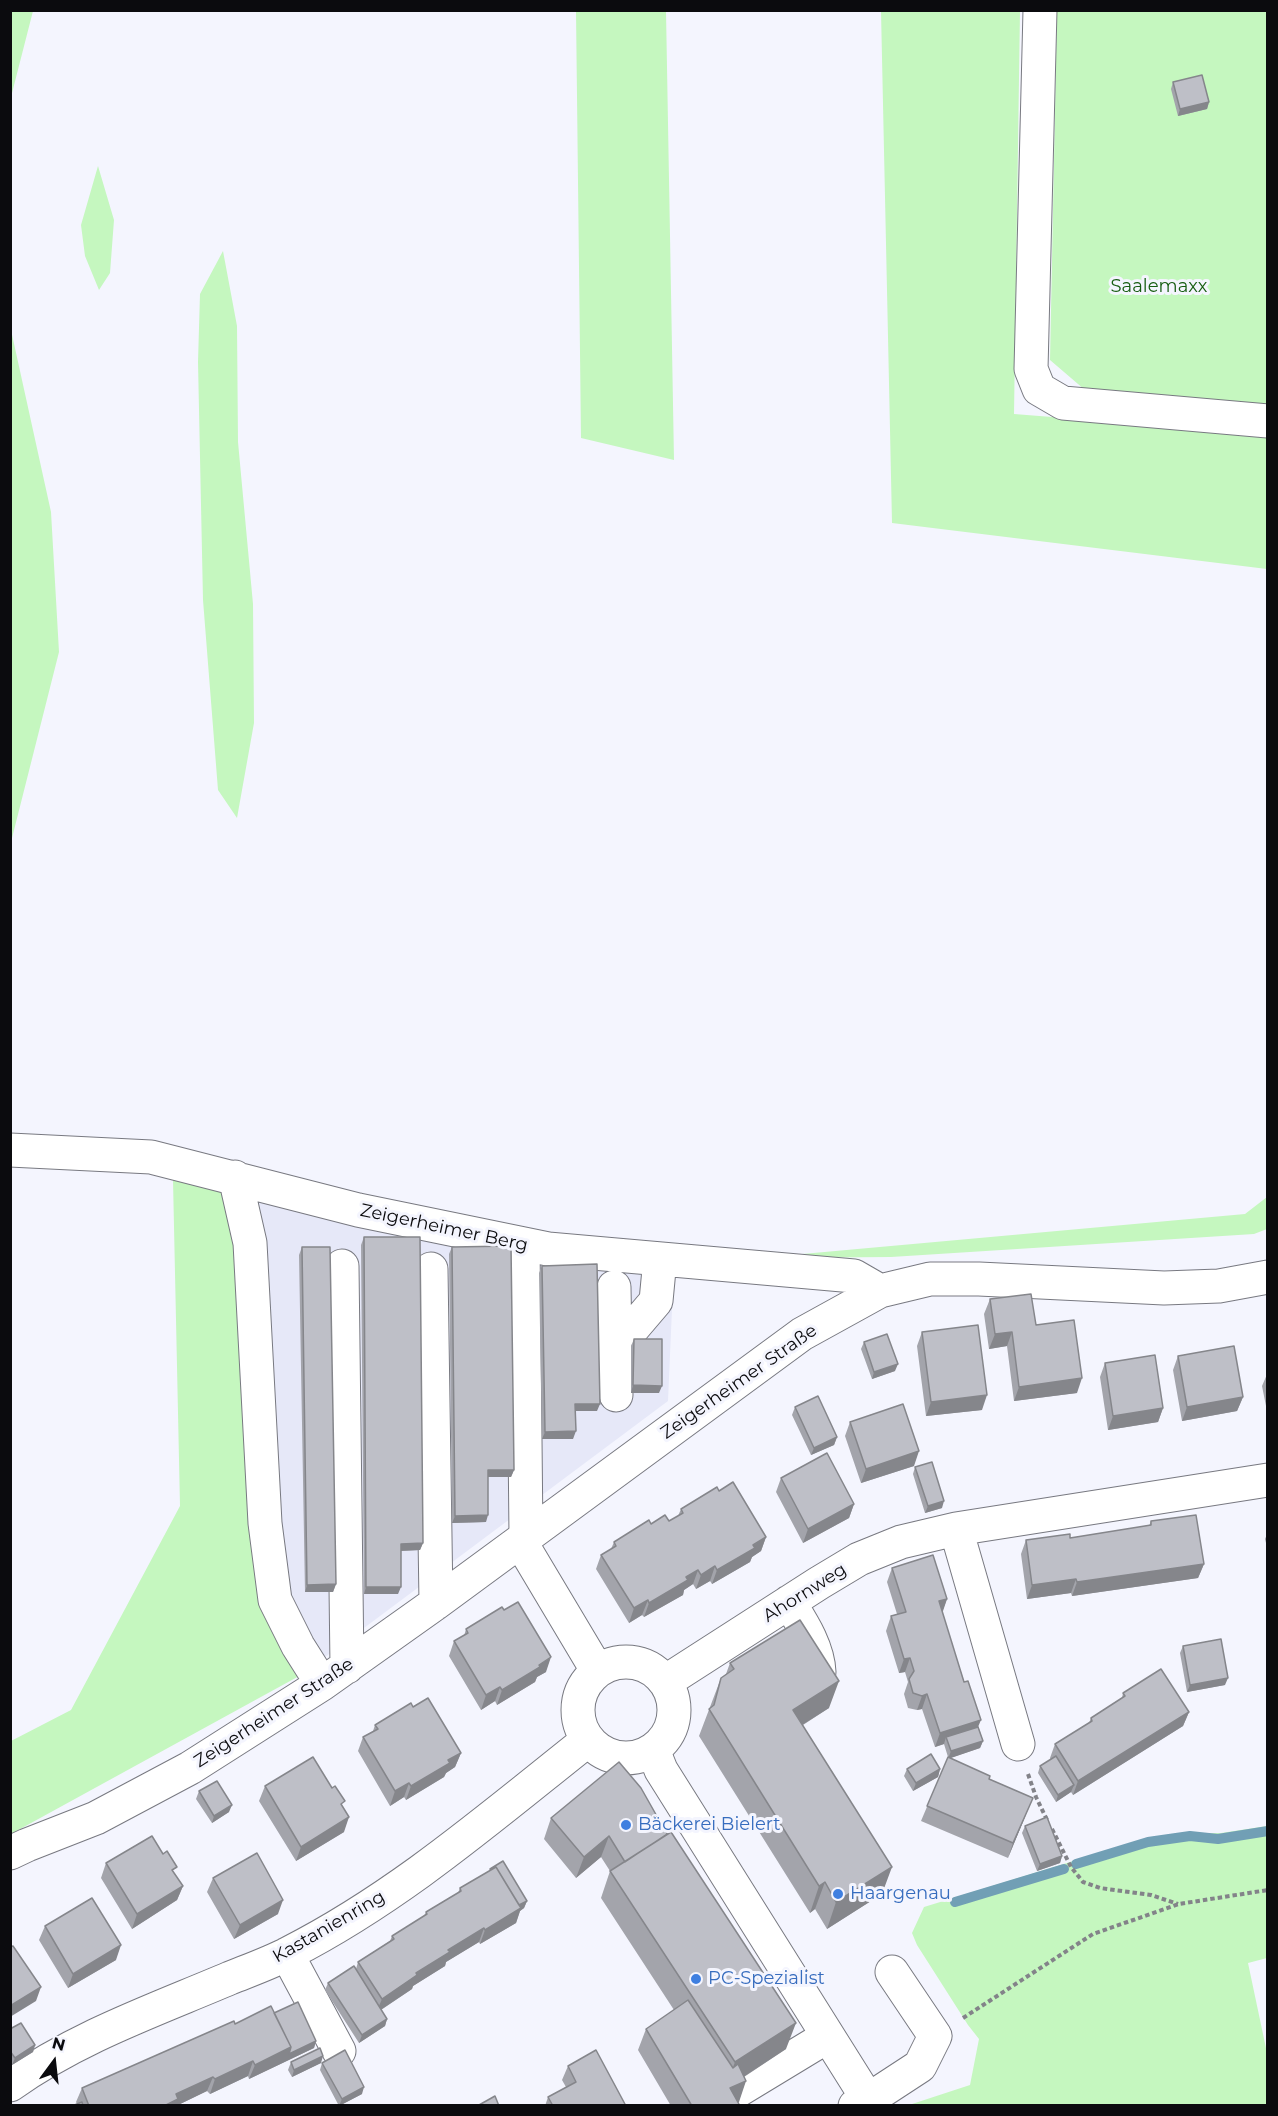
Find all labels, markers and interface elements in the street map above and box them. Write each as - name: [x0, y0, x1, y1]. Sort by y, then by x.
- park label: Saalemaxx: [1111, 276, 1207, 298]
- street label: Zeigerheimer Berg: [358, 1200, 530, 1256]
- street label: Zeigerheimer Straße: [657, 1320, 821, 1444]
- street label: Ahornweg: [759, 1559, 851, 1627]
- street label: Zeigerheimer Straße: [190, 1653, 358, 1773]
- place label: Bäckerei Bielert: [638, 1814, 781, 1836]
- marker: Bäckerei Bielert: [619, 1818, 633, 1832]
- place label: Haargenau: [850, 1883, 951, 1905]
- street label: Kastanienring: [269, 1886, 389, 1968]
- marker: Haargenau: [831, 1887, 845, 1901]
- place label: PC-Spezialist: [708, 1968, 825, 1990]
- marker: PC-Spezialist: [689, 1972, 703, 1986]
- north arrow: [24, 2032, 84, 2092]
- text: N: [50, 2033, 67, 2055]

